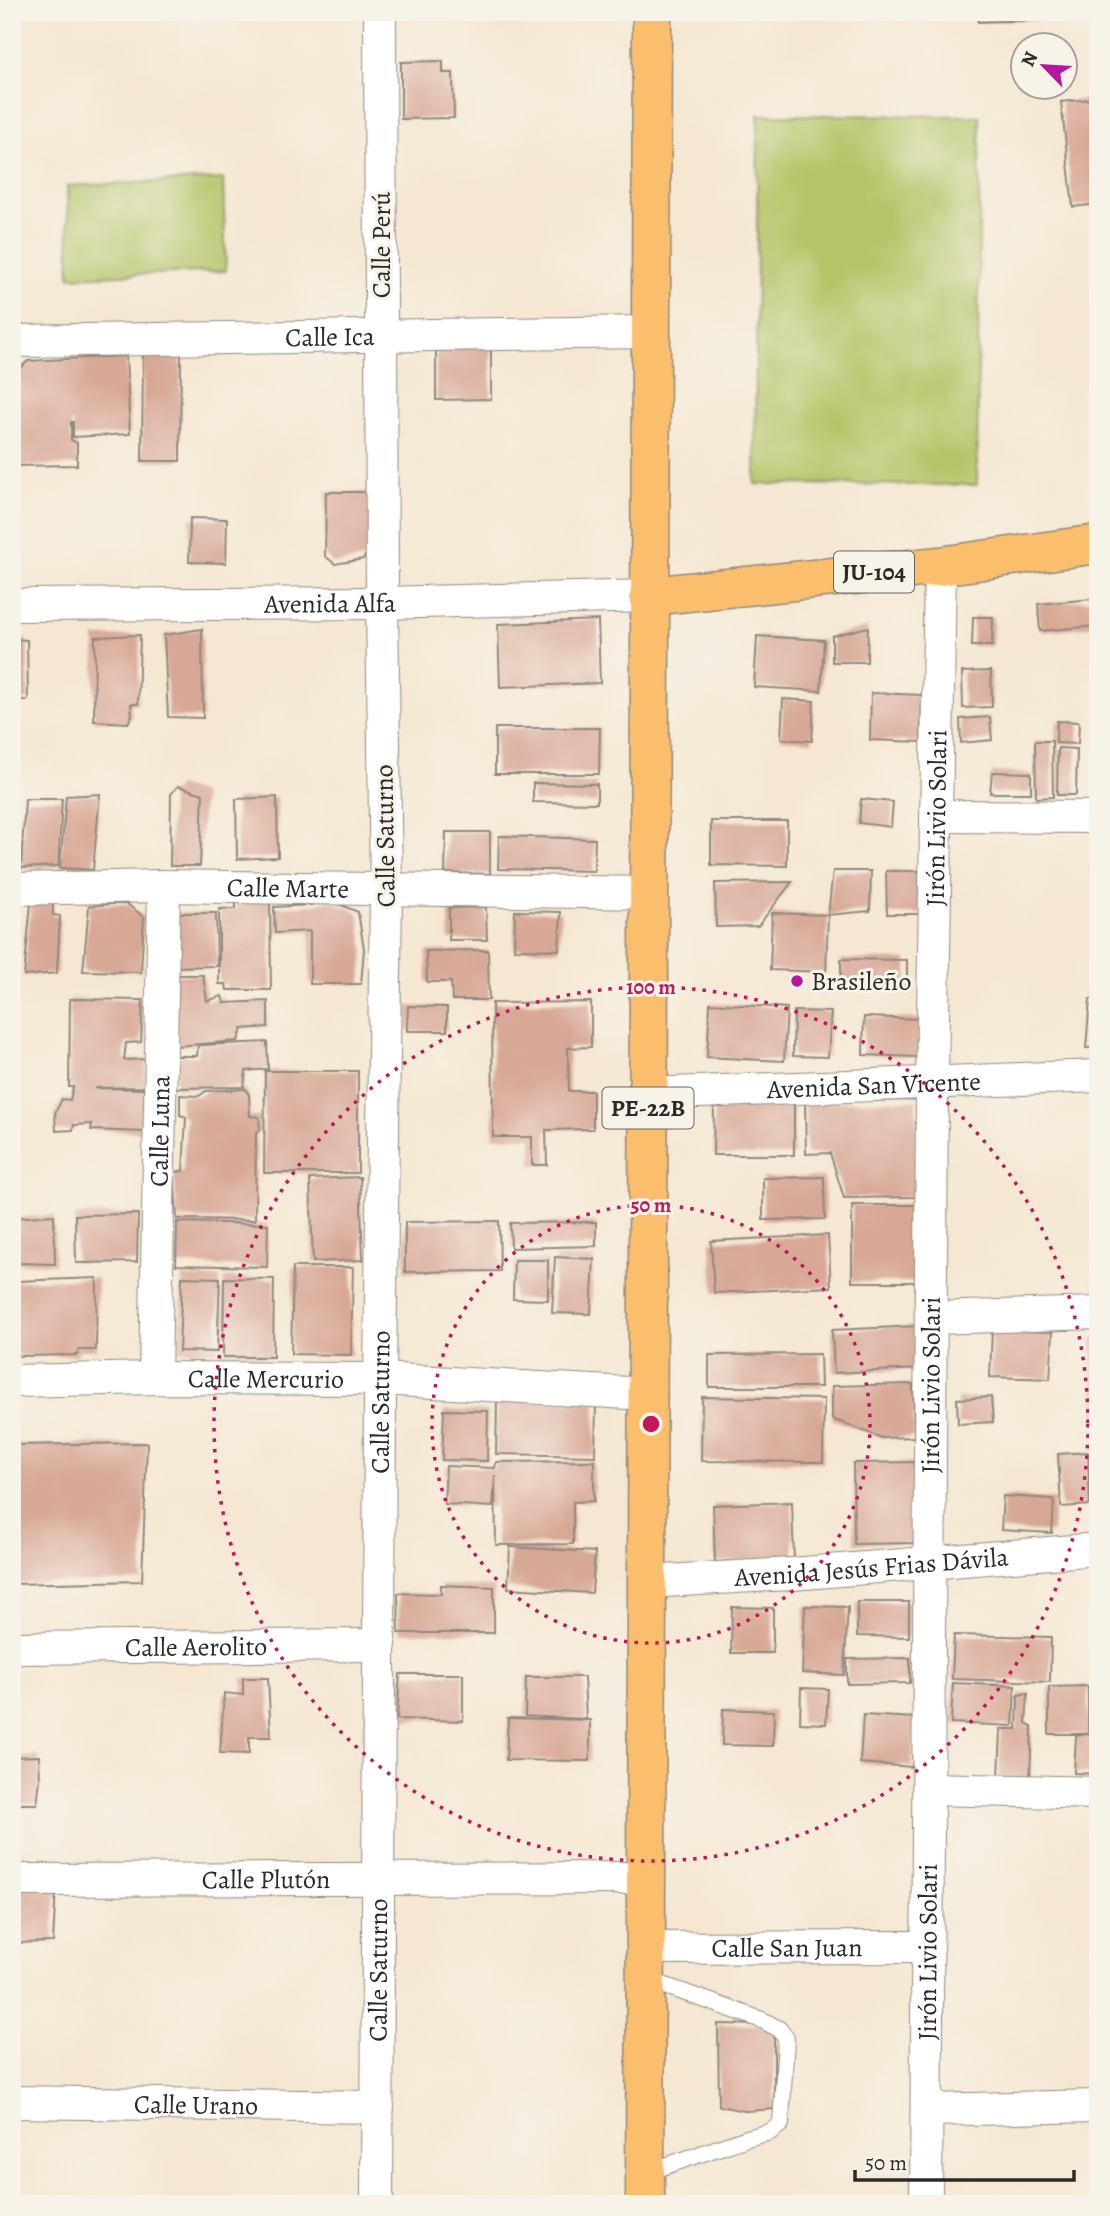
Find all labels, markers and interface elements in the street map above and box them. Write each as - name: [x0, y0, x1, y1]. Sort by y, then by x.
- north arrow: [1009, 32, 1078, 102]
- text: N: [1015, 47, 1044, 71]
- street label: Calle Perú: [364, 191, 399, 298]
- street label: Calle Ica: [285, 318, 375, 355]
- road number: JU-104: [834, 552, 914, 592]
- street label: Avenida Alfa: [263, 585, 396, 621]
- street label: Jirón Livio Solari: [917, 729, 955, 907]
- street label: Calle Saturno: [366, 764, 404, 908]
- street label: Calle Marte: [227, 869, 349, 906]
- place label: Brasileño: [811, 964, 911, 999]
- text: 100 m: [626, 973, 676, 1001]
- marker: Brasileño: [789, 973, 805, 989]
- street label: Avenida San Vicente: [765, 1063, 981, 1107]
- street label: Calle Luna: [141, 1075, 178, 1187]
- road number: PE-22B: [602, 1088, 694, 1128]
- text: 50 m: [631, 1191, 672, 1219]
- street label: Jirón Livio Solari: [912, 1296, 948, 1474]
- street label: Calle Saturno: [362, 1330, 398, 1474]
- street label: Calle Mercurio: [188, 1361, 344, 1396]
- centre of rings: [639, 1412, 663, 1436]
- street label: Avenida Jesús Frias Dávila: [733, 1539, 1010, 1595]
- street label: Calle Aerolito: [125, 1628, 267, 1665]
- street label: Calle Plutón: [202, 1861, 330, 1897]
- street label: Jirón Livio Solari: [909, 1863, 945, 2041]
- street label: Calle Saturno: [360, 1898, 396, 2042]
- street label: Calle San Juan: [711, 1930, 863, 1965]
- street label: Calle Urano: [134, 2086, 258, 2123]
- scale bar: [855, 2139, 1073, 2183]
- text: 50 m: [865, 2149, 907, 2177]

